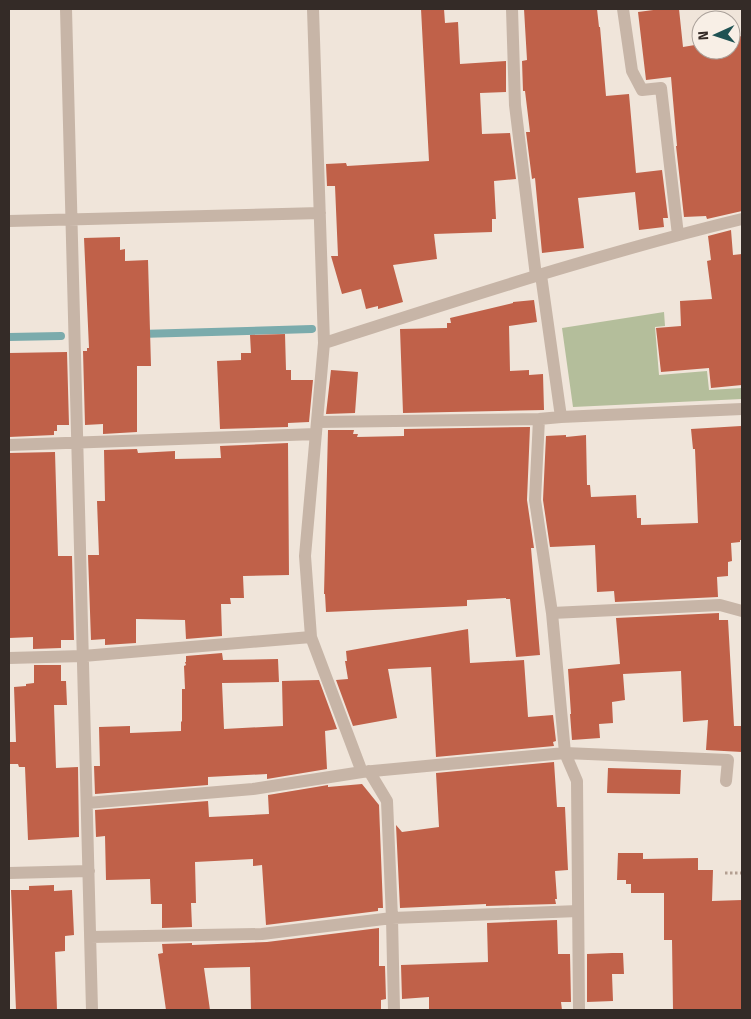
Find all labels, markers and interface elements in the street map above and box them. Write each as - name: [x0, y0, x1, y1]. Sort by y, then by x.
- north arrow: [691, 10, 741, 60]
- text: N: [695, 31, 712, 41]

